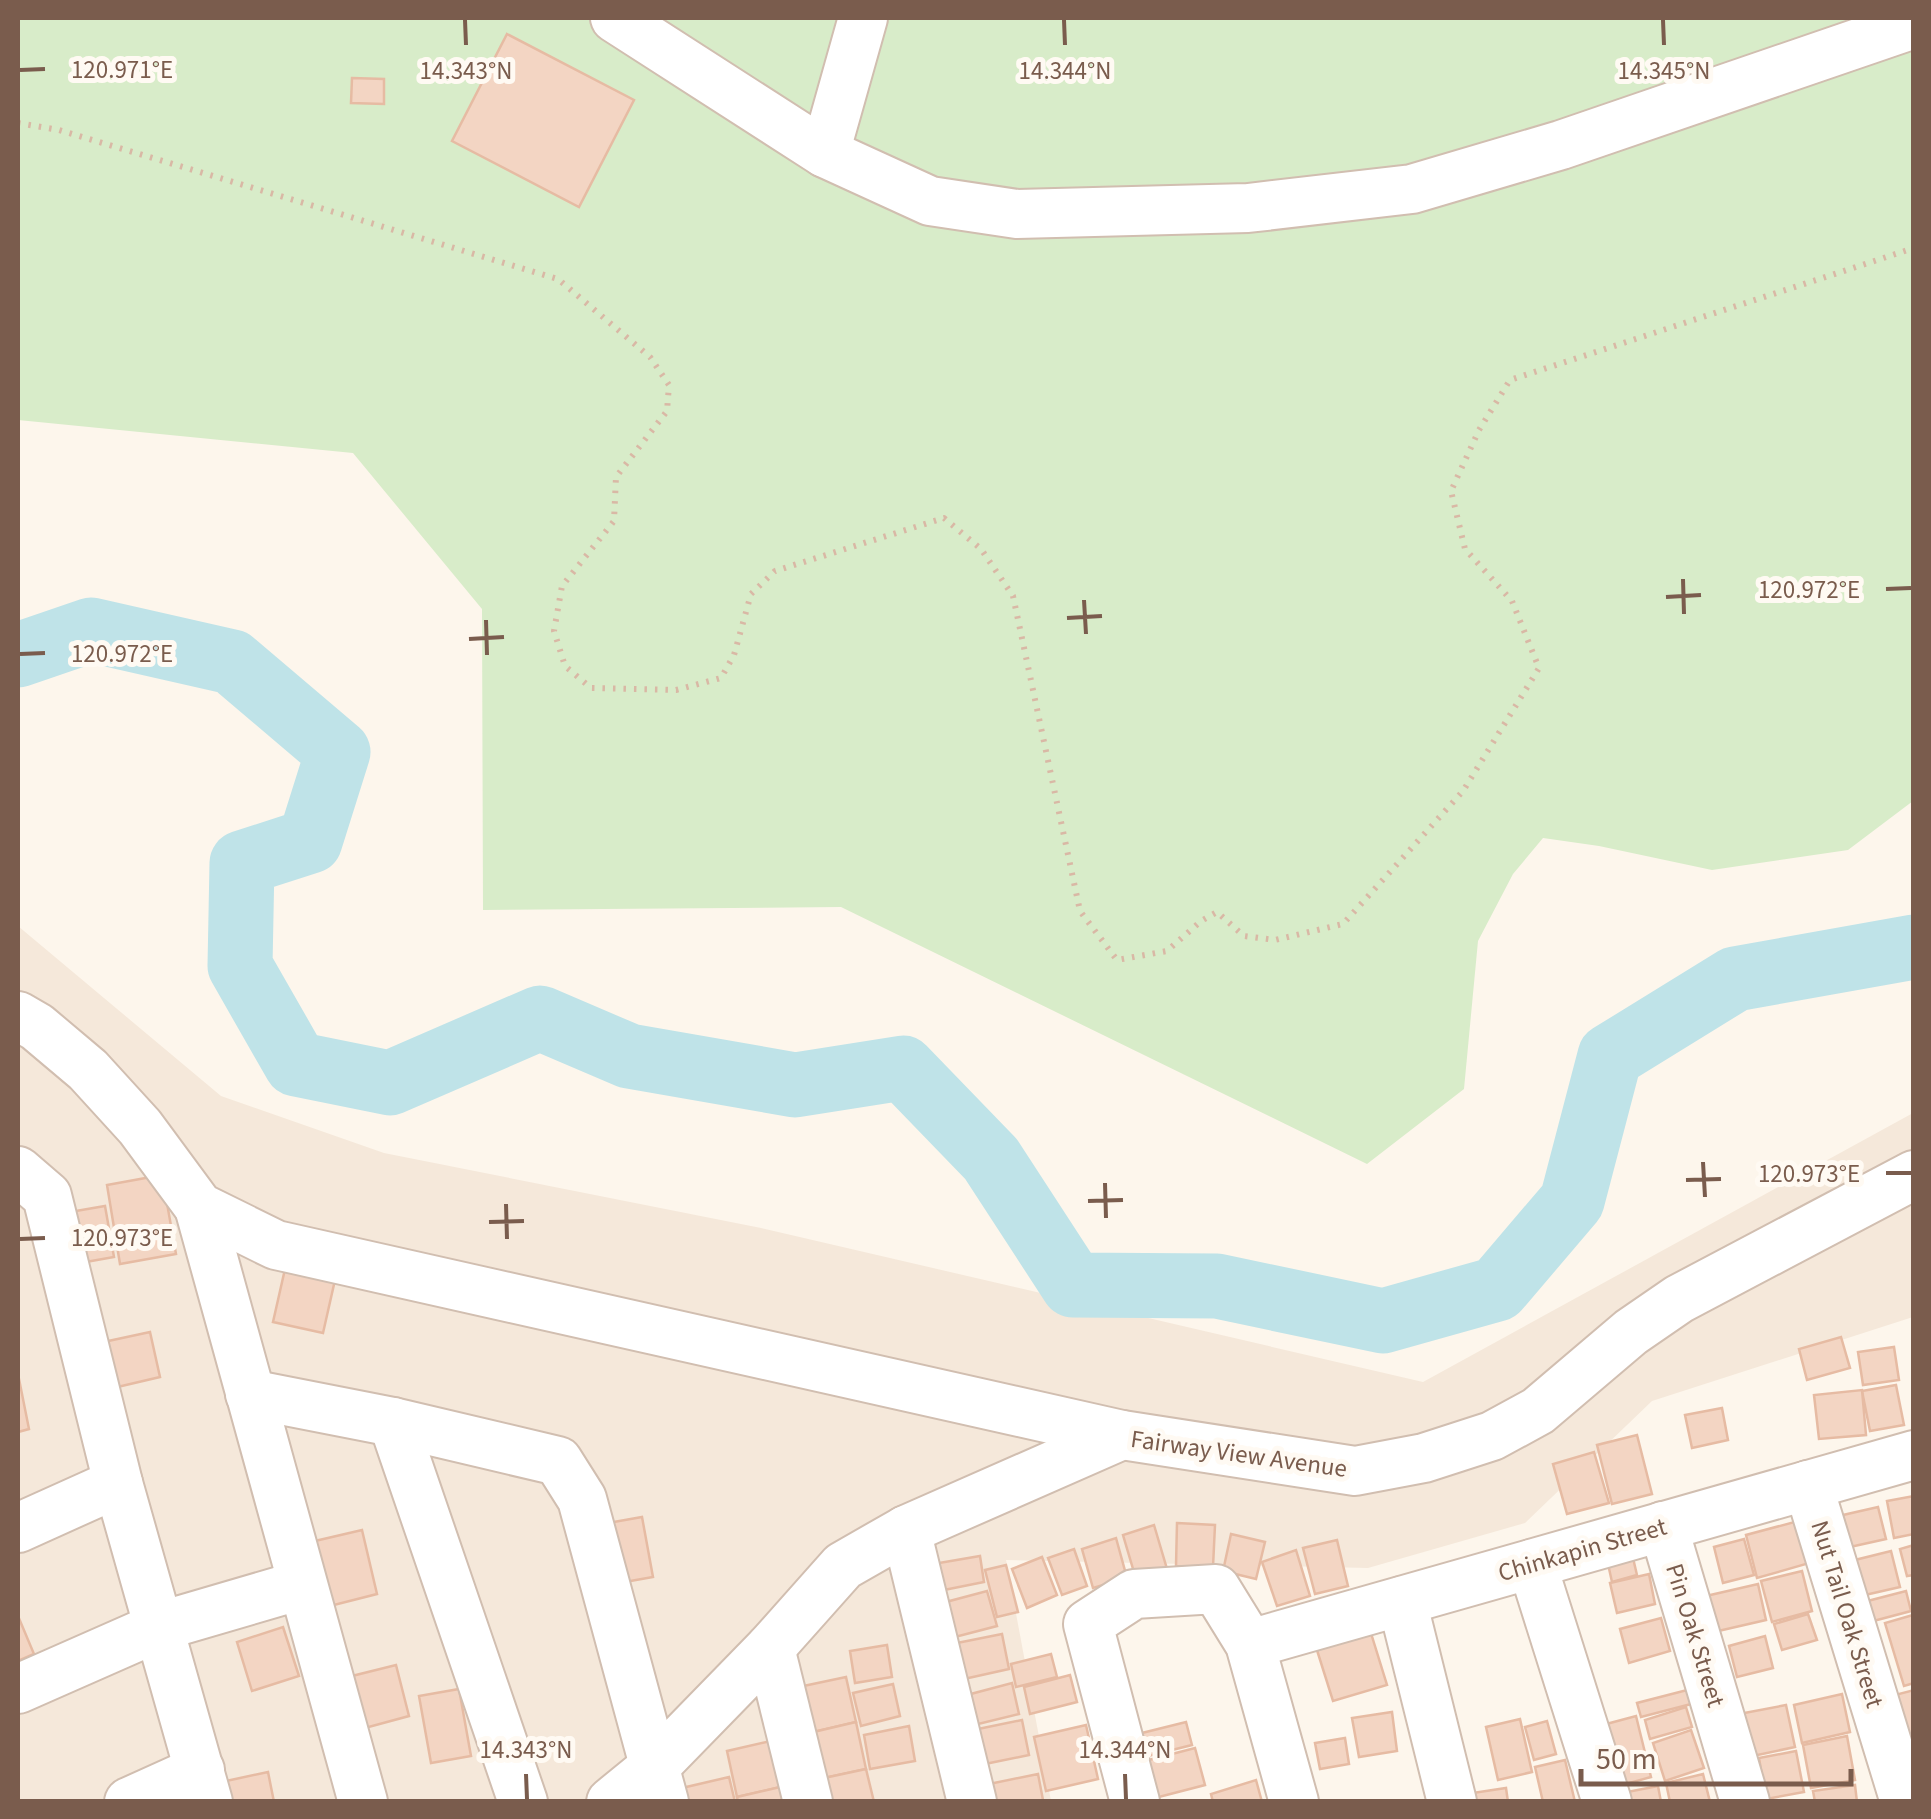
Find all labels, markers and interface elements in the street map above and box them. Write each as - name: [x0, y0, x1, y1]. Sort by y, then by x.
- text: 120.971°E: [71, 52, 173, 88]
- text: 14.343°N: [420, 53, 512, 89]
- text: 14.344°N: [1019, 53, 1111, 89]
- text: 14.345°N: [1618, 53, 1710, 89]
- text: 120.972°E: [1758, 572, 1860, 608]
- text: 120.972°E: [71, 636, 173, 672]
- text: 120.973°E: [1758, 1156, 1860, 1192]
- text: 120.973°E: [71, 1220, 173, 1256]
- street label: Fairway View Avenue: [1128, 1421, 1349, 1487]
- street label: Chinkapin Street: [1494, 1509, 1671, 1591]
- street label: Nut Tail Oak Street: [1801, 1516, 1893, 1713]
- street label: Pin Oak Street: [1656, 1559, 1734, 1712]
- scale bar: [1581, 1724, 1851, 1786]
- text: 14.343°N: [480, 1732, 572, 1768]
- text: 14.344°N: [1079, 1732, 1171, 1768]
- text: 50 m: [1596, 1738, 1657, 1781]

